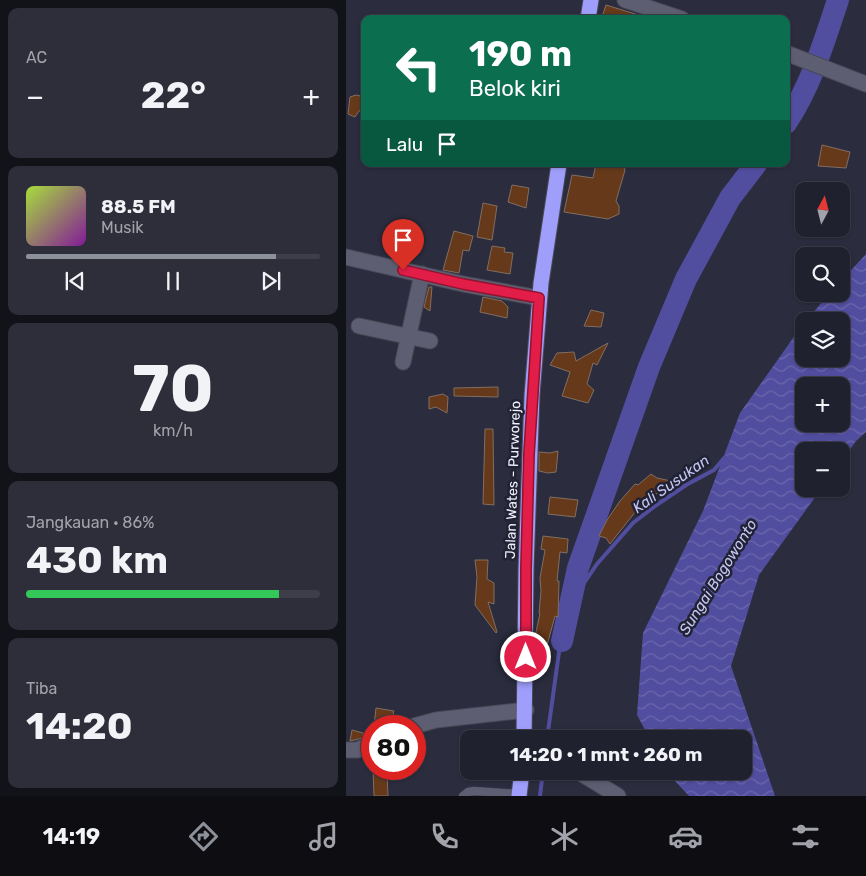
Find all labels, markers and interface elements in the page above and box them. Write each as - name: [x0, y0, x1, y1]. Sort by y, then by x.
- text: 190 m: [469, 33, 572, 75]
- icon: left: [386, 35, 451, 100]
- text: AC: [26, 48, 47, 67]
- text: 22°: [141, 72, 206, 118]
- text: Belok kiri: [469, 75, 561, 102]
- text: −: [26, 80, 44, 113]
- text: +: [303, 80, 320, 113]
- icon: arrive: [433, 130, 461, 158]
- text: Lalu: [386, 133, 423, 156]
- north arrow: [795, 182, 850, 238]
- map controls: [795, 182, 850, 497]
- text: 88.5 FM: [101, 195, 176, 218]
- text: Musik: [101, 218, 144, 237]
- pin: [382, 219, 424, 270]
- icon: arrive: [389, 226, 417, 254]
- button: search: [795, 247, 850, 302]
- icon: previous: [61, 267, 89, 295]
- icon: pause: [159, 267, 187, 295]
- icon: next: [257, 267, 285, 295]
- button: layers: [795, 312, 850, 367]
- text: 70: [132, 350, 214, 427]
- button: +: [795, 377, 850, 432]
- street label: Jalan Wates - Purworejo: [502, 401, 524, 559]
- text: km/h: [153, 421, 193, 440]
- button: −: [795, 442, 850, 497]
- water label: Kali Susukan: [629, 451, 713, 517]
- text: Jangkauan · 86%: [26, 513, 154, 532]
- water label: Sungai Bogowonto: [675, 516, 761, 638]
- text: 430 km: [26, 537, 168, 583]
- position arrow: [499, 630, 551, 682]
- text: Tiba: [26, 679, 57, 698]
- text: 14:20: [26, 703, 132, 749]
- speed limit sign: 80: [361, 715, 426, 780]
- text: 14:20 · 1 mnt · 260 m: [510, 743, 702, 766]
- icon: directions: [186, 819, 221, 854]
- icon: music: [306, 819, 341, 854]
- icon: phone: [427, 819, 462, 854]
- icon: climate: [547, 819, 582, 854]
- icon: car: [668, 819, 703, 854]
- icon: filters: [788, 819, 823, 854]
- text: 14:19: [43, 823, 100, 850]

